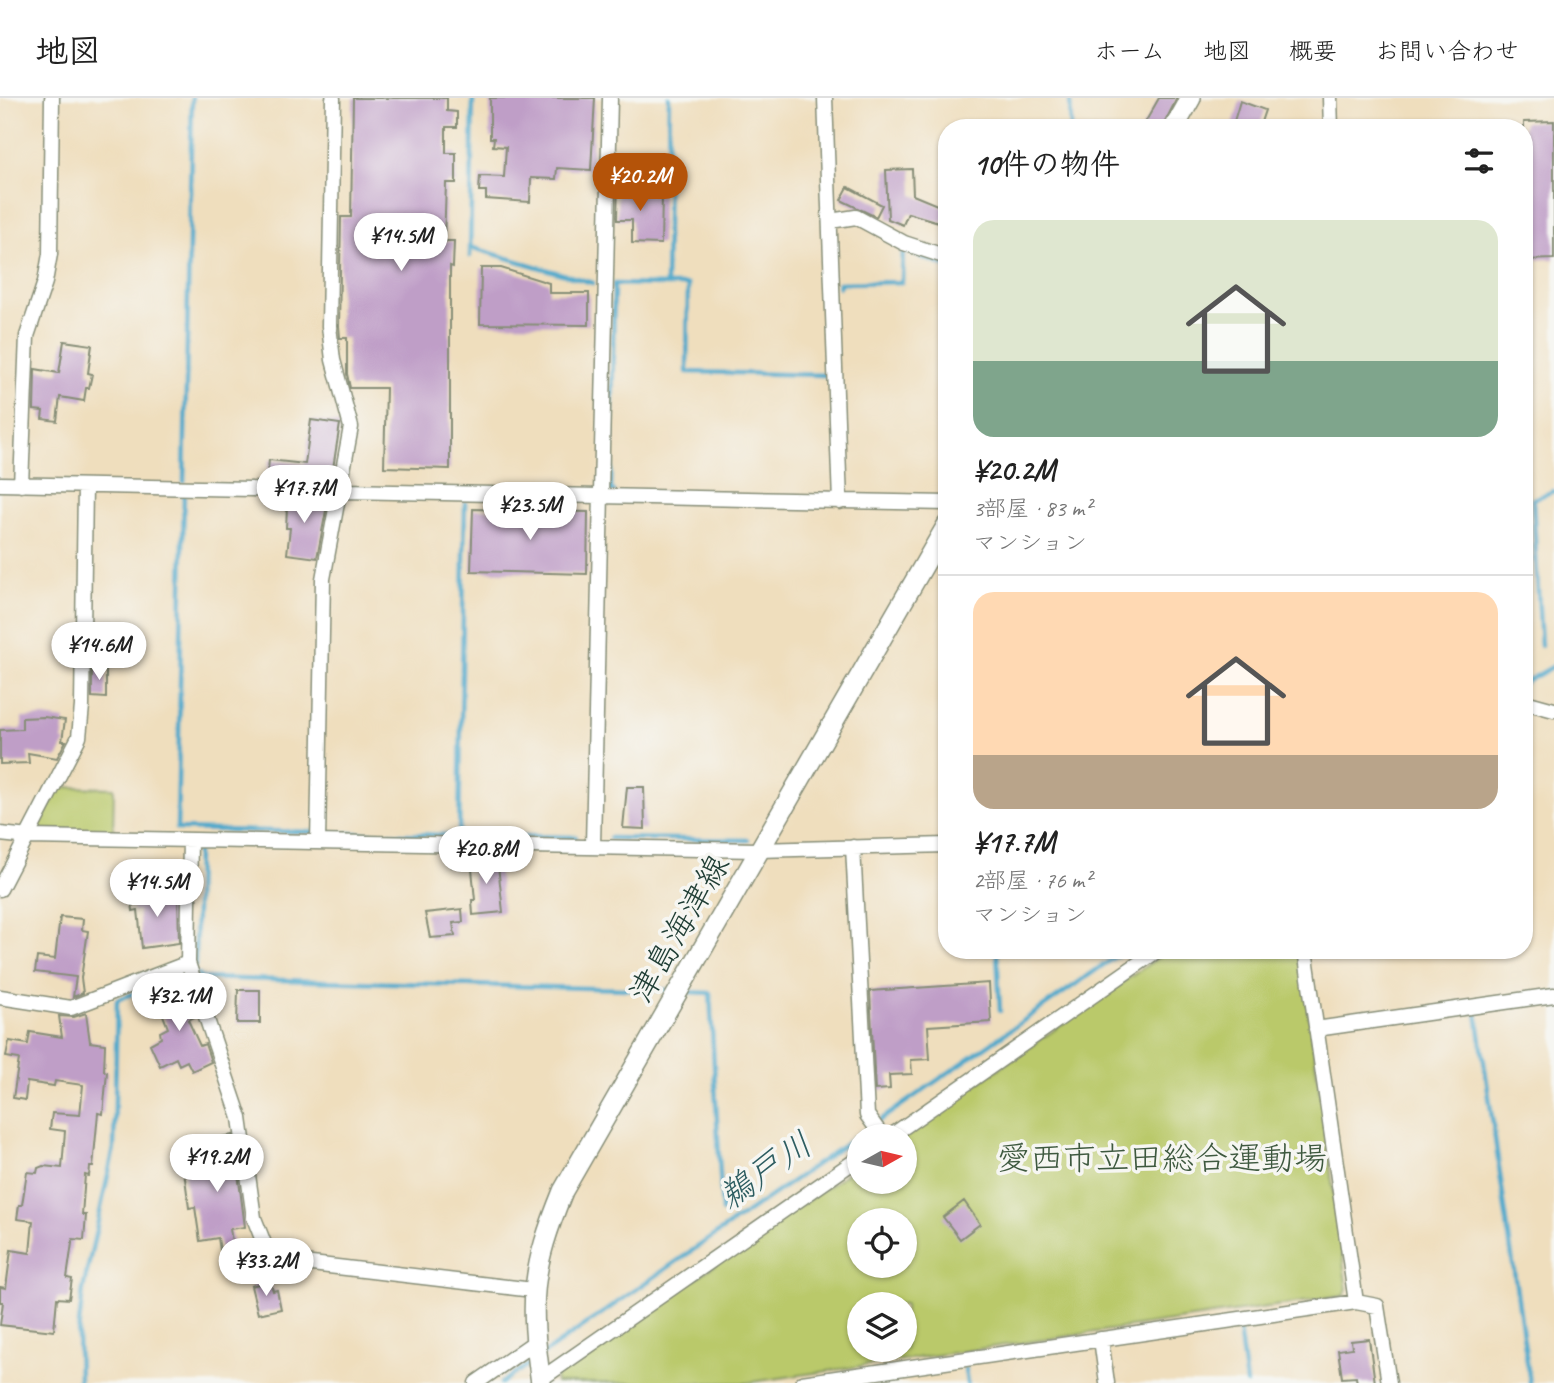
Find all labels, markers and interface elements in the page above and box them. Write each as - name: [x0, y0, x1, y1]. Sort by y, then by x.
- text: 地図: [35, 30, 101, 72]
- text: ホーム: [1094, 36, 1165, 66]
- text: 地図: [1203, 36, 1251, 66]
- text: 概要: [1289, 36, 1337, 66]
- text: お問い合わせ: [1375, 36, 1519, 66]
- icon: filters: [1460, 142, 1498, 180]
- text: 10件の物件: [973, 145, 1120, 183]
- pin: ¥20.2M: [583, 153, 697, 213]
- text: ¥20.2M: [609, 161, 671, 190]
- pin: ¥14.5M: [344, 214, 458, 273]
- text: ¥14.5M: [370, 221, 432, 250]
- icon: home: [1173, 266, 1299, 392]
- text: ¥20.2M: [973, 451, 1055, 489]
- pin: ¥17.7M: [247, 466, 361, 525]
- text: ¥17.7M: [273, 473, 335, 502]
- pin: ¥23.5M: [473, 482, 587, 542]
- text: ¥23.5M: [499, 490, 561, 519]
- text: 3部屋 · 83 m²: [973, 494, 1091, 523]
- text: マンション: [973, 528, 1087, 557]
- pin: ¥14.6M: [42, 622, 156, 682]
- text: ¥14.6M: [67, 630, 131, 659]
- icon: home: [1173, 638, 1299, 764]
- text: ¥17.7M: [973, 823, 1055, 861]
- pin: ¥20.8M: [429, 826, 543, 886]
- text: ¥20.8M: [455, 834, 517, 863]
- street label: 津島海津線: [619, 847, 738, 1010]
- pin: ¥14.5M: [100, 860, 214, 919]
- text: 2部屋 · 76 m²: [973, 866, 1091, 895]
- text: ¥14.5M: [126, 867, 188, 896]
- text: マンション: [973, 900, 1087, 929]
- pin: ¥32.1M: [122, 974, 236, 1033]
- text: ¥32.1M: [148, 981, 210, 1010]
- water label: 鵜戸川: [709, 1122, 821, 1219]
- north arrow: [847, 1124, 917, 1194]
- map controls: [847, 1124, 917, 1362]
- pin: ¥19.2M: [160, 1134, 274, 1194]
- park label: 愛西市立田総合運動場: [997, 1137, 1327, 1179]
- text: ¥19.2M: [186, 1142, 248, 1171]
- button: locate: [847, 1208, 917, 1278]
- pin: ¥33.2M: [209, 1238, 323, 1298]
- text: ¥33.2M: [235, 1246, 297, 1275]
- button: layers: [847, 1292, 917, 1362]

